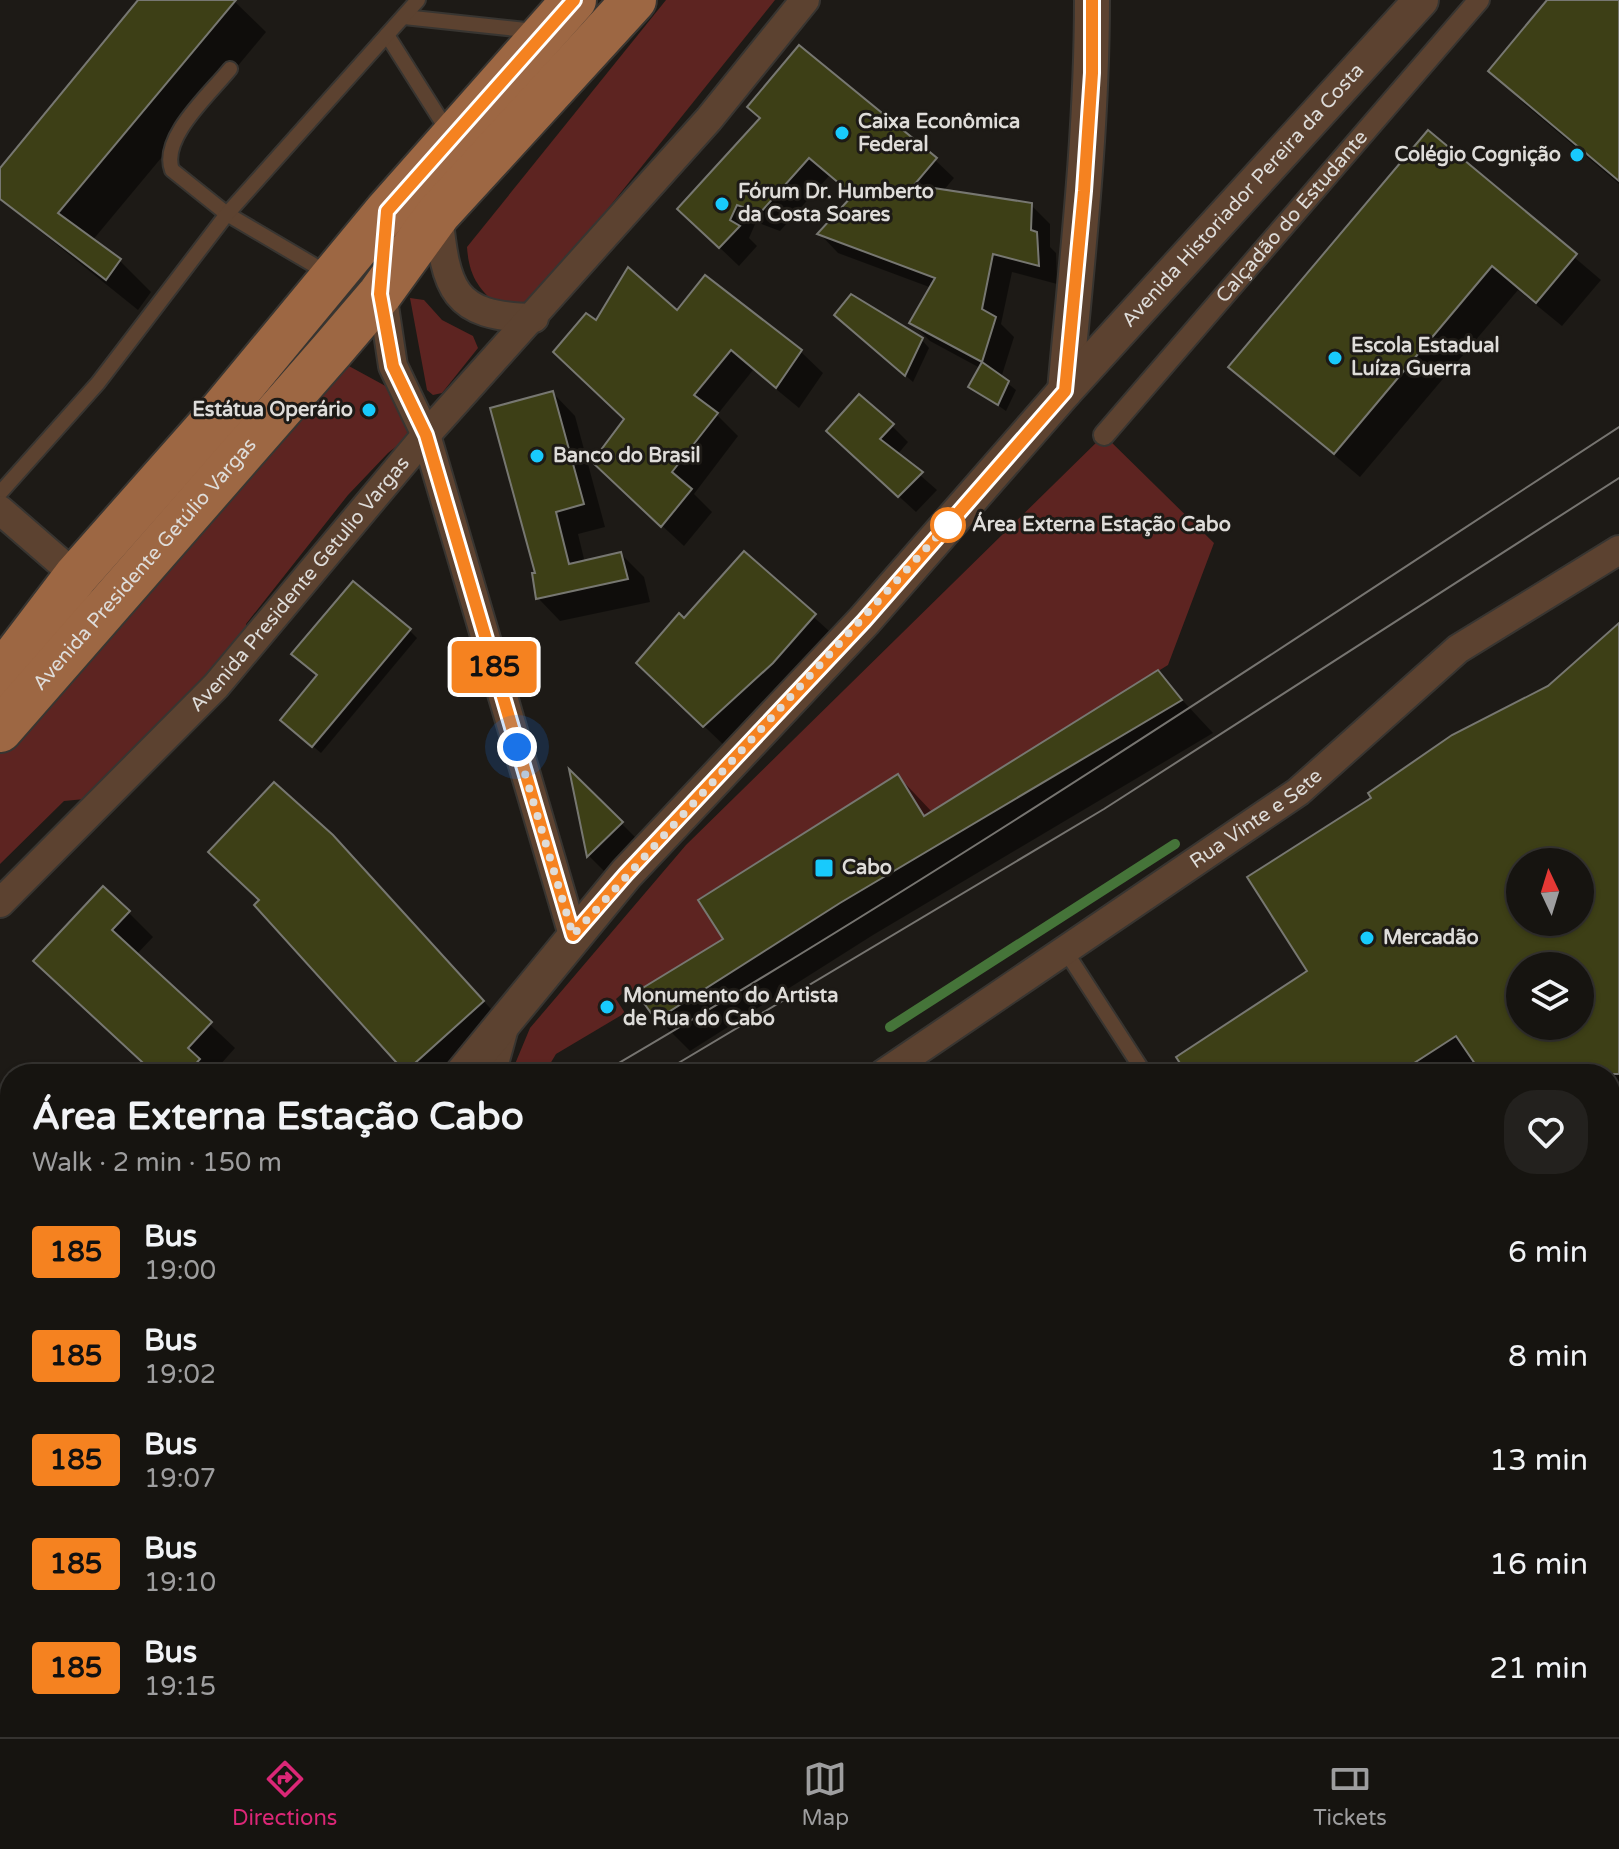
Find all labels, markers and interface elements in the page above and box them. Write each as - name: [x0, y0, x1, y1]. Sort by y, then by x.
- street label: Avenida Historiador Pereira da Costa: [1117, 58, 1369, 332]
- place label: Caixa Econômica Federal: [858, 110, 1020, 157]
- marker: Caixa Econômica Federal: [833, 124, 851, 142]
- street label: Calçadão do Estudante: [1211, 126, 1373, 308]
- place label: Colégio Cognição: [1394, 143, 1561, 167]
- marker: Colégio Cognição: [1568, 146, 1586, 164]
- place label: Fórum Dr. Humberto da Costa Soares: [738, 180, 934, 227]
- marker: Fórum Dr. Humberto da Costa Soares: [713, 195, 731, 213]
- place label: Escola Estadual Luíza Guerra: [1351, 334, 1499, 381]
- marker: Escola Estadual Luíza Guerra: [1326, 349, 1344, 367]
- place label: Estátua Operário: [192, 398, 353, 422]
- marker: Estátua Operário: [360, 401, 378, 419]
- street label: Avenida Presidente Getúlio Vargas: [28, 433, 262, 695]
- place label: Banco do Brasil: [553, 444, 700, 468]
- marker: Banco do Brasil: [528, 447, 546, 465]
- street label: Avenida Presidente Getulio Vargas: [185, 452, 415, 717]
- marker: Área Externa Estação Cabo: [931, 508, 965, 542]
- place label: Área Externa Estação Cabo: [972, 511, 1231, 537]
- line badge: 185: [448, 641, 540, 693]
- text: 185: [468, 650, 520, 684]
- your location: [497, 727, 537, 767]
- street label: Rua Vinte e Sete: [1185, 764, 1327, 874]
- north arrow: [1506, 848, 1594, 936]
- map controls: [1506, 848, 1594, 1040]
- place label: Cabo: [842, 856, 892, 880]
- marker: Cabo: [813, 857, 835, 879]
- place label: Mercadão: [1383, 926, 1479, 950]
- marker: Mercadão: [1358, 929, 1376, 947]
- button: layers: [1506, 952, 1594, 1040]
- place label: Monumento do Artista de Rua do Cabo: [623, 984, 838, 1031]
- marker: Monumento do Artista de Rua do Cabo: [598, 998, 616, 1016]
- button: heart: [1504, 1090, 1588, 1174]
- text: Área Externa Estação Cabo: [32, 1094, 524, 1140]
- text: Walk · 2 min · 150 m: [32, 1147, 282, 1178]
- text: Bus: [144, 1218, 197, 1255]
- text: 6 min: [1508, 1234, 1588, 1271]
- text: 185: [50, 1235, 102, 1269]
- text: 19:00: [144, 1255, 216, 1286]
- text: Bus: [144, 1322, 197, 1359]
- text: 8 min: [1508, 1338, 1588, 1375]
- text: 185: [50, 1339, 102, 1373]
- text: 19:02: [144, 1359, 216, 1390]
- text: Bus: [144, 1426, 197, 1463]
- text: 13 min: [1489, 1442, 1588, 1479]
- text: 185: [50, 1443, 102, 1477]
- text: 19:07: [144, 1463, 216, 1494]
- text: Bus: [144, 1530, 197, 1567]
- text: 16 min: [1489, 1546, 1588, 1583]
- text: 185: [50, 1547, 102, 1581]
- text: 19:10: [144, 1567, 216, 1598]
- text: Bus: [144, 1634, 197, 1671]
- text: 21 min: [1489, 1650, 1588, 1687]
- text: 185: [50, 1651, 102, 1685]
- text: 19:15: [144, 1671, 216, 1702]
- tab: Directions: [232, 1757, 337, 1831]
- tab: Map: [802, 1757, 849, 1831]
- tab: Tickets: [1313, 1757, 1387, 1831]

